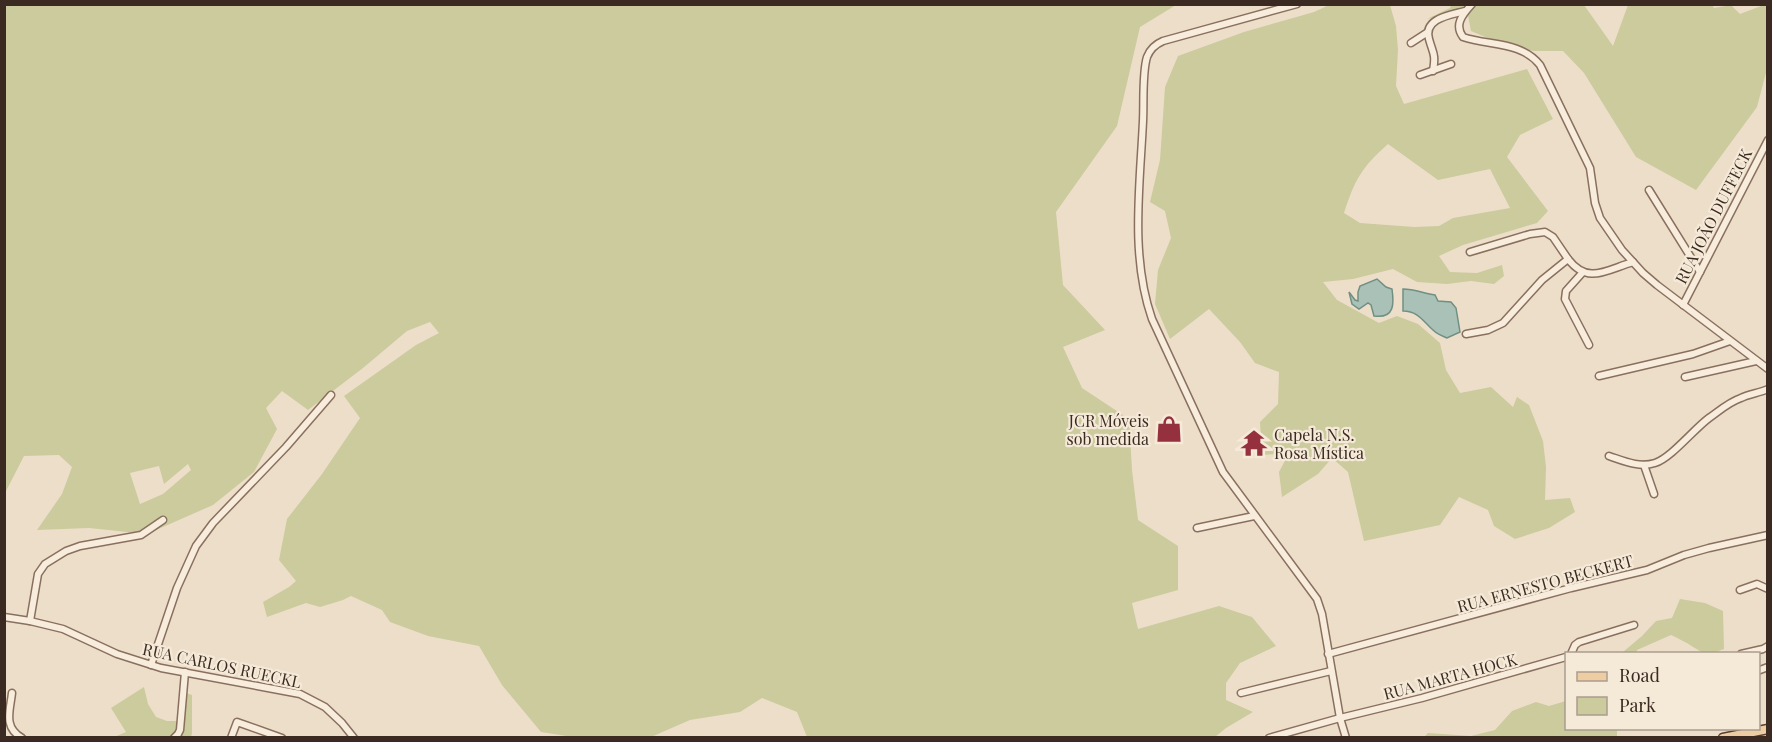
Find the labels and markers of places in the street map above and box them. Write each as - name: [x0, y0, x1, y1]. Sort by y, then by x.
- place label: JCR Móveis sob medida: [1067, 410, 1149, 449]
- shop icon: JCR Móveis sob medida: [1154, 414, 1184, 444]
- place label: Capela N.S. Rosa Mística: [1274, 424, 1364, 463]
- temple icon: Capela N.S. Rosa Mística: [1239, 428, 1269, 458]

